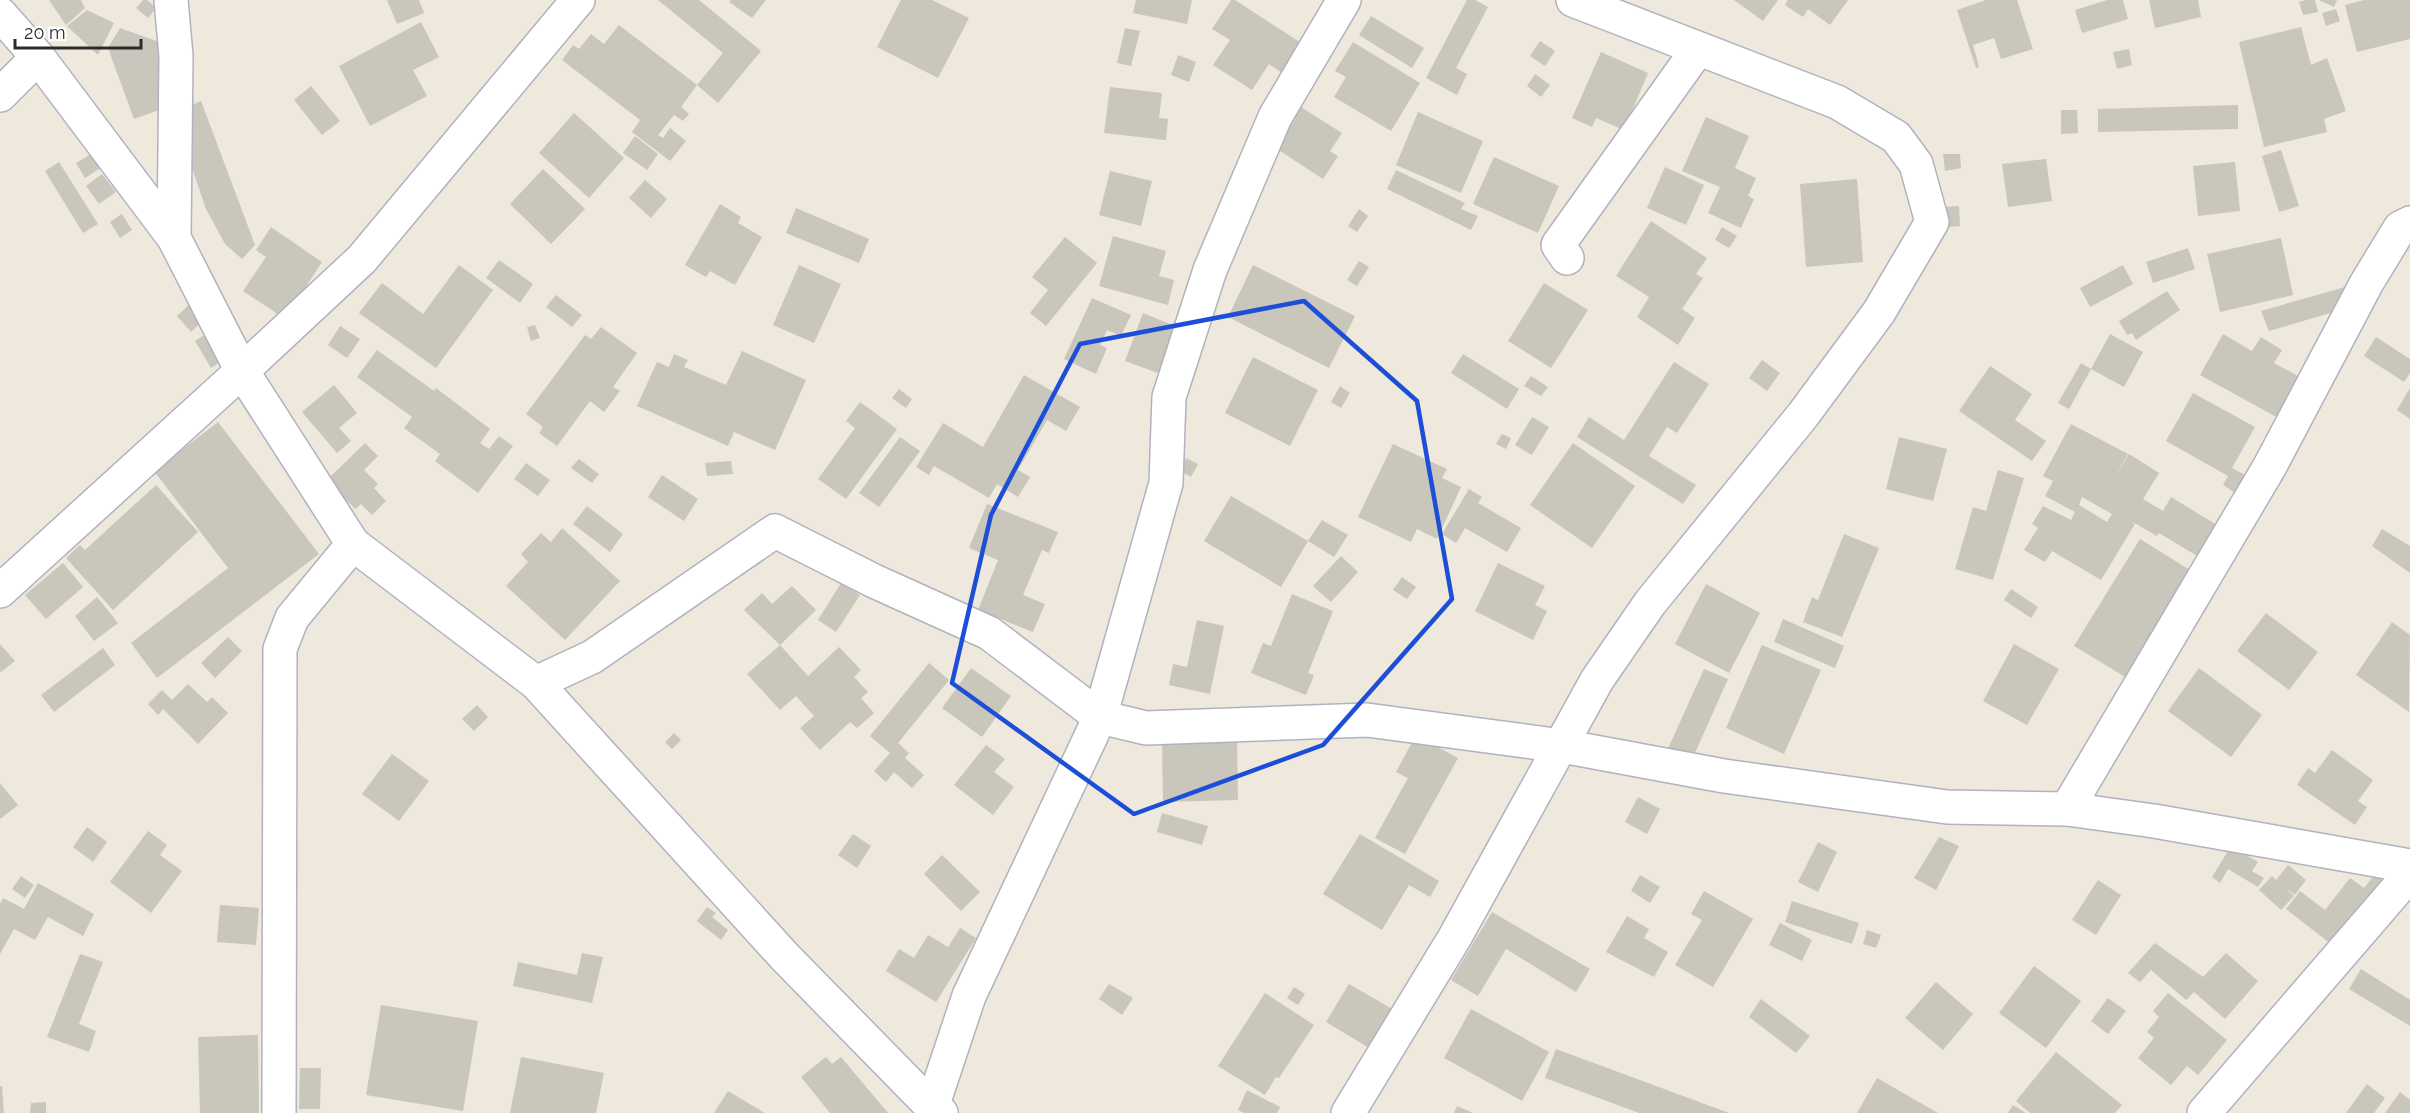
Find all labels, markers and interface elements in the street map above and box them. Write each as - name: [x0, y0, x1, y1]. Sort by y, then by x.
- scale bar: [15, 12, 141, 50]
- text: 20 m: [24, 22, 66, 43]

